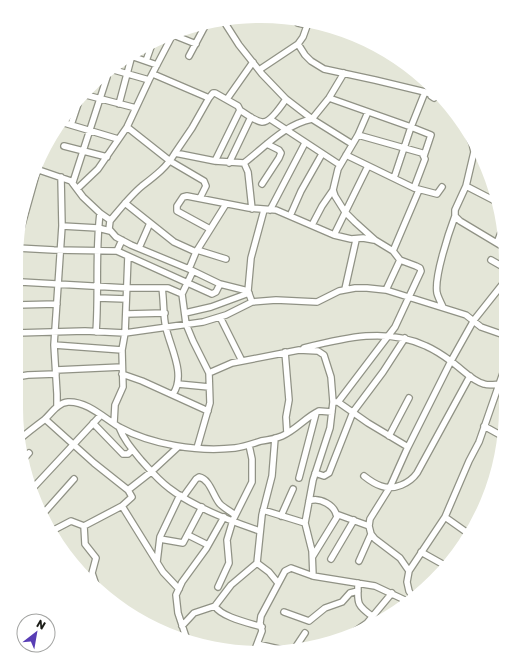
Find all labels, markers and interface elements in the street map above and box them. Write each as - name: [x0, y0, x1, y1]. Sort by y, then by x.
- north arrow: [16, 613, 56, 653]
- text: N: [34, 616, 48, 632]

